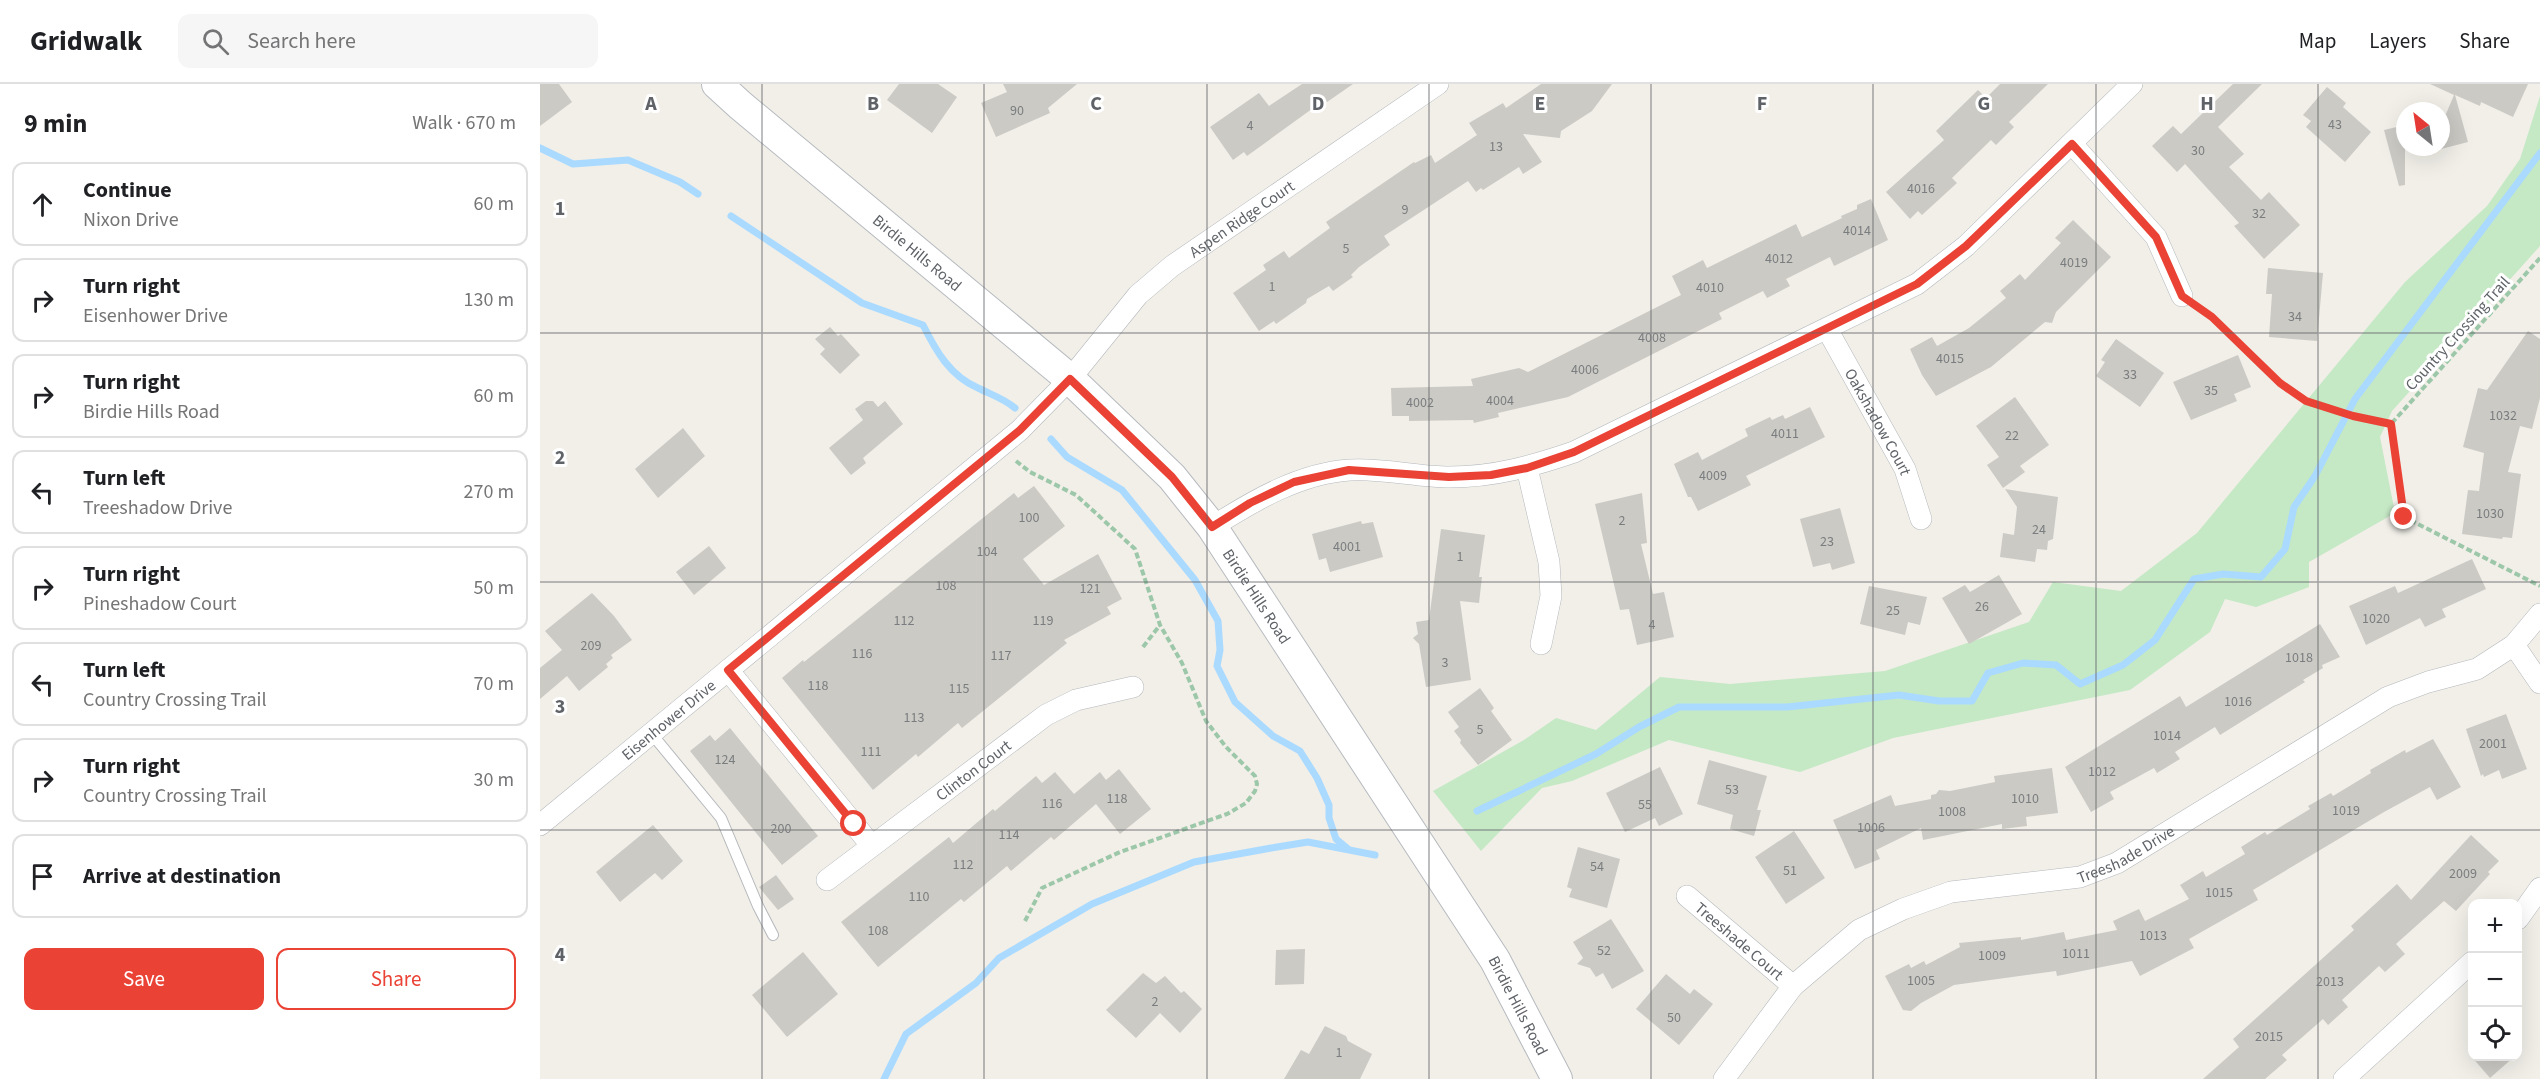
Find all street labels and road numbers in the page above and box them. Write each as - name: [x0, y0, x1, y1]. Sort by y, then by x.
- street label: Aspen Ridge Court: [1185, 175, 1300, 263]
- street label: Birdie Hills Road: [868, 210, 966, 297]
- street label: Country Crossing Trail: [2400, 272, 2515, 396]
- street label: Oakshadow Court: [1839, 364, 1916, 479]
- street label: Birdie Hills Road: [1217, 545, 1295, 648]
- street label: Eisenhower Drive: [617, 675, 721, 766]
- street label: Clinton Court: [931, 735, 1017, 806]
- street label: Treeshade Drive: [2074, 820, 2179, 889]
- street label: Treeshade Court: [1690, 897, 1789, 986]
- street label: Birdie Hills Road: [1483, 952, 1553, 1060]

